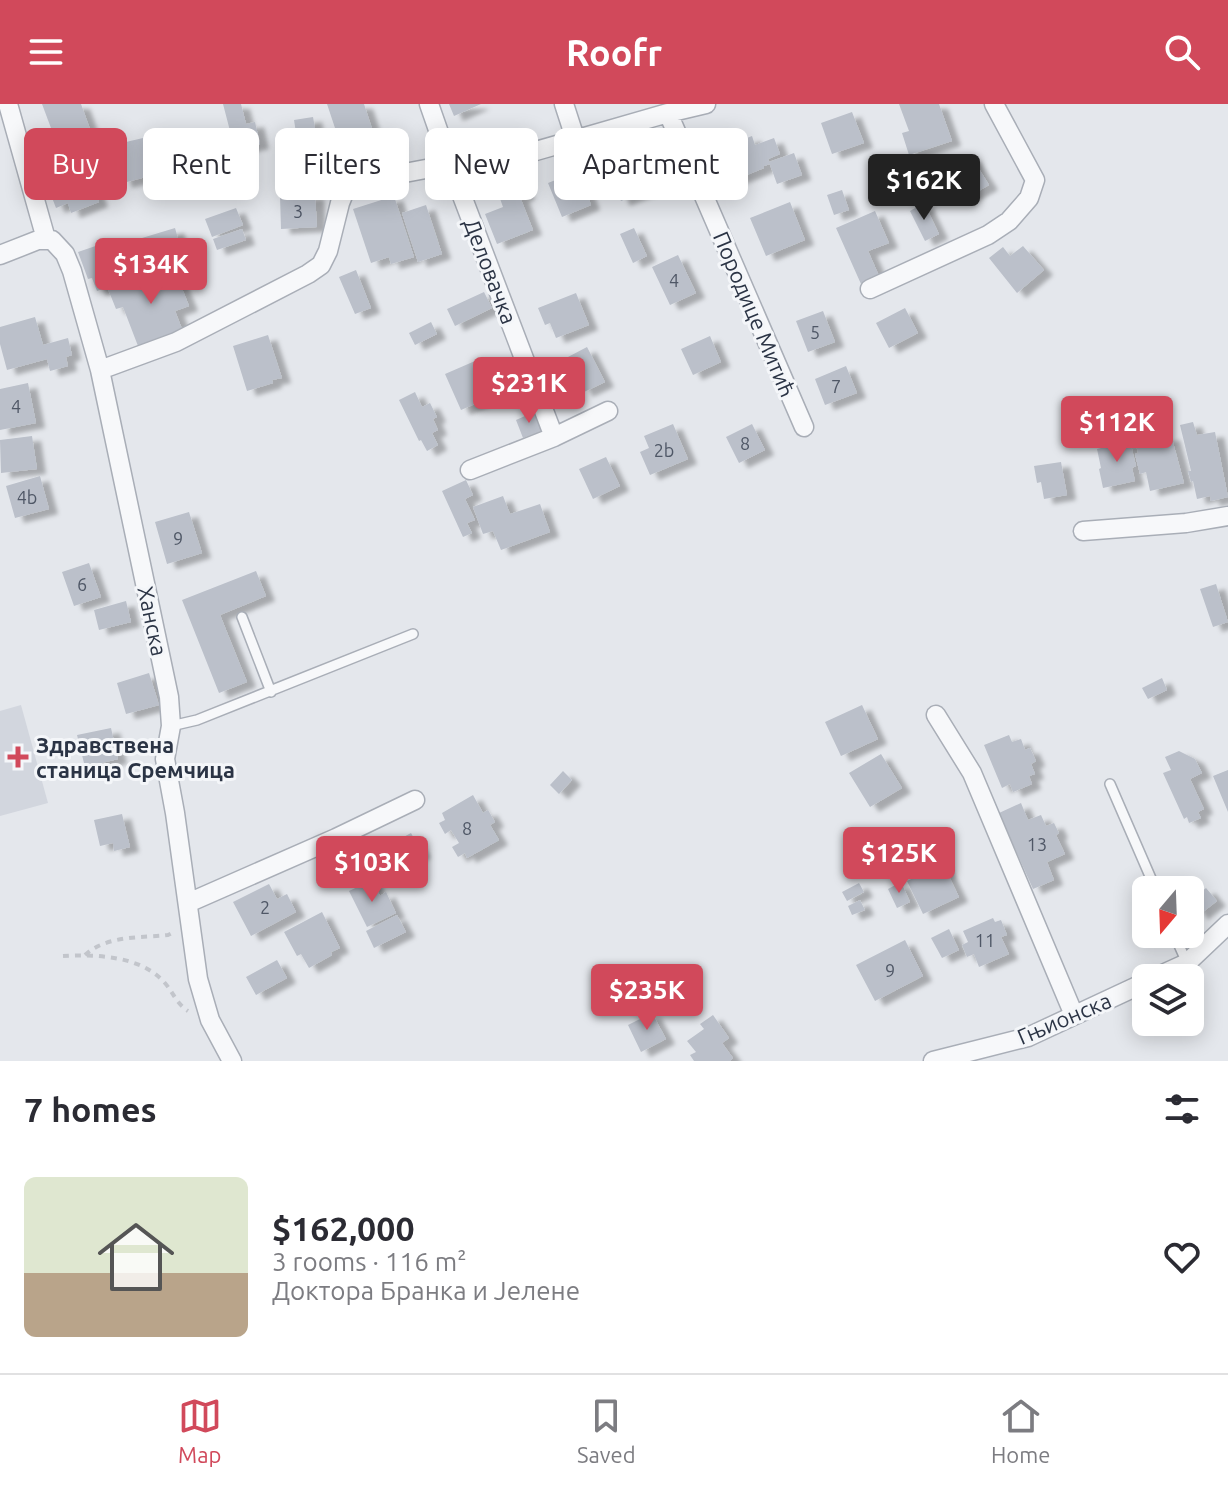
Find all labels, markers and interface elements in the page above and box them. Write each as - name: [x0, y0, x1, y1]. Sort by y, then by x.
- icon: menu: [24, 30, 68, 74]
- icon: search: [1160, 30, 1204, 74]
- text: Roofr: [566, 32, 662, 73]
- chip: Buy: [24, 128, 127, 200]
- chip: Rent: [143, 128, 259, 200]
- chip: Filters: [275, 128, 409, 200]
- chip: New: [425, 128, 538, 200]
- chip: Apartment: [554, 128, 748, 200]
- pin: $162K: [868, 154, 980, 222]
- text: $162K: [886, 165, 962, 194]
- house number: 3: [293, 201, 303, 221]
- street label: Деловачка: [459, 215, 523, 327]
- street label: Породице Митић: [709, 228, 801, 400]
- pin: $134K: [95, 238, 207, 306]
- text: $134K: [113, 249, 189, 278]
- house number: 4: [669, 270, 679, 290]
- house number: 5: [810, 322, 820, 342]
- pin: $231K: [473, 357, 585, 425]
- text: $231K: [491, 368, 567, 397]
- house number: 7: [831, 376, 841, 396]
- house number: 4: [11, 396, 21, 416]
- pin: $112K: [1061, 396, 1173, 464]
- text: $112K: [1079, 407, 1155, 436]
- house number: 8: [740, 433, 750, 453]
- house number: 2b: [654, 440, 674, 460]
- house number: 4b: [17, 487, 37, 507]
- house number: 9: [173, 528, 183, 548]
- house number: 6: [77, 574, 87, 594]
- street label: Ханска: [133, 584, 173, 658]
- place label: Здравствена станица Сремчица: [36, 732, 235, 782]
- marker: Здравствена станица Сремчица: [7, 746, 29, 768]
- house number: 8: [462, 818, 472, 838]
- pin: $125K: [843, 827, 955, 895]
- house number: 13: [1027, 834, 1047, 854]
- pin: $103K: [316, 836, 428, 904]
- text: $125K: [861, 838, 937, 867]
- text: $103K: [334, 847, 410, 876]
- north arrow: [1132, 876, 1204, 948]
- map controls: [1132, 876, 1204, 1036]
- house number: 2: [260, 897, 270, 917]
- house number: 11: [975, 930, 995, 950]
- house number: 9: [885, 960, 895, 980]
- pin: $235K: [591, 964, 703, 1032]
- button: layers: [1132, 964, 1204, 1036]
- text: $235K: [609, 975, 685, 1004]
- street label: Гњионска: [1013, 987, 1115, 1049]
- icon: filters: [1160, 1087, 1204, 1131]
- text: 7 homes: [24, 1090, 157, 1128]
- icon: home: [88, 1209, 184, 1305]
- text: $162,000: [272, 1209, 415, 1247]
- icon: heart: [1160, 1235, 1204, 1279]
- text: 3 rooms · 116 m²: [272, 1247, 467, 1276]
- text: Доктора Бранка и Јелене: [272, 1276, 580, 1305]
- tab: Map: [178, 1394, 222, 1467]
- tab: Saved: [577, 1394, 636, 1467]
- tab: Home: [991, 1394, 1050, 1467]

